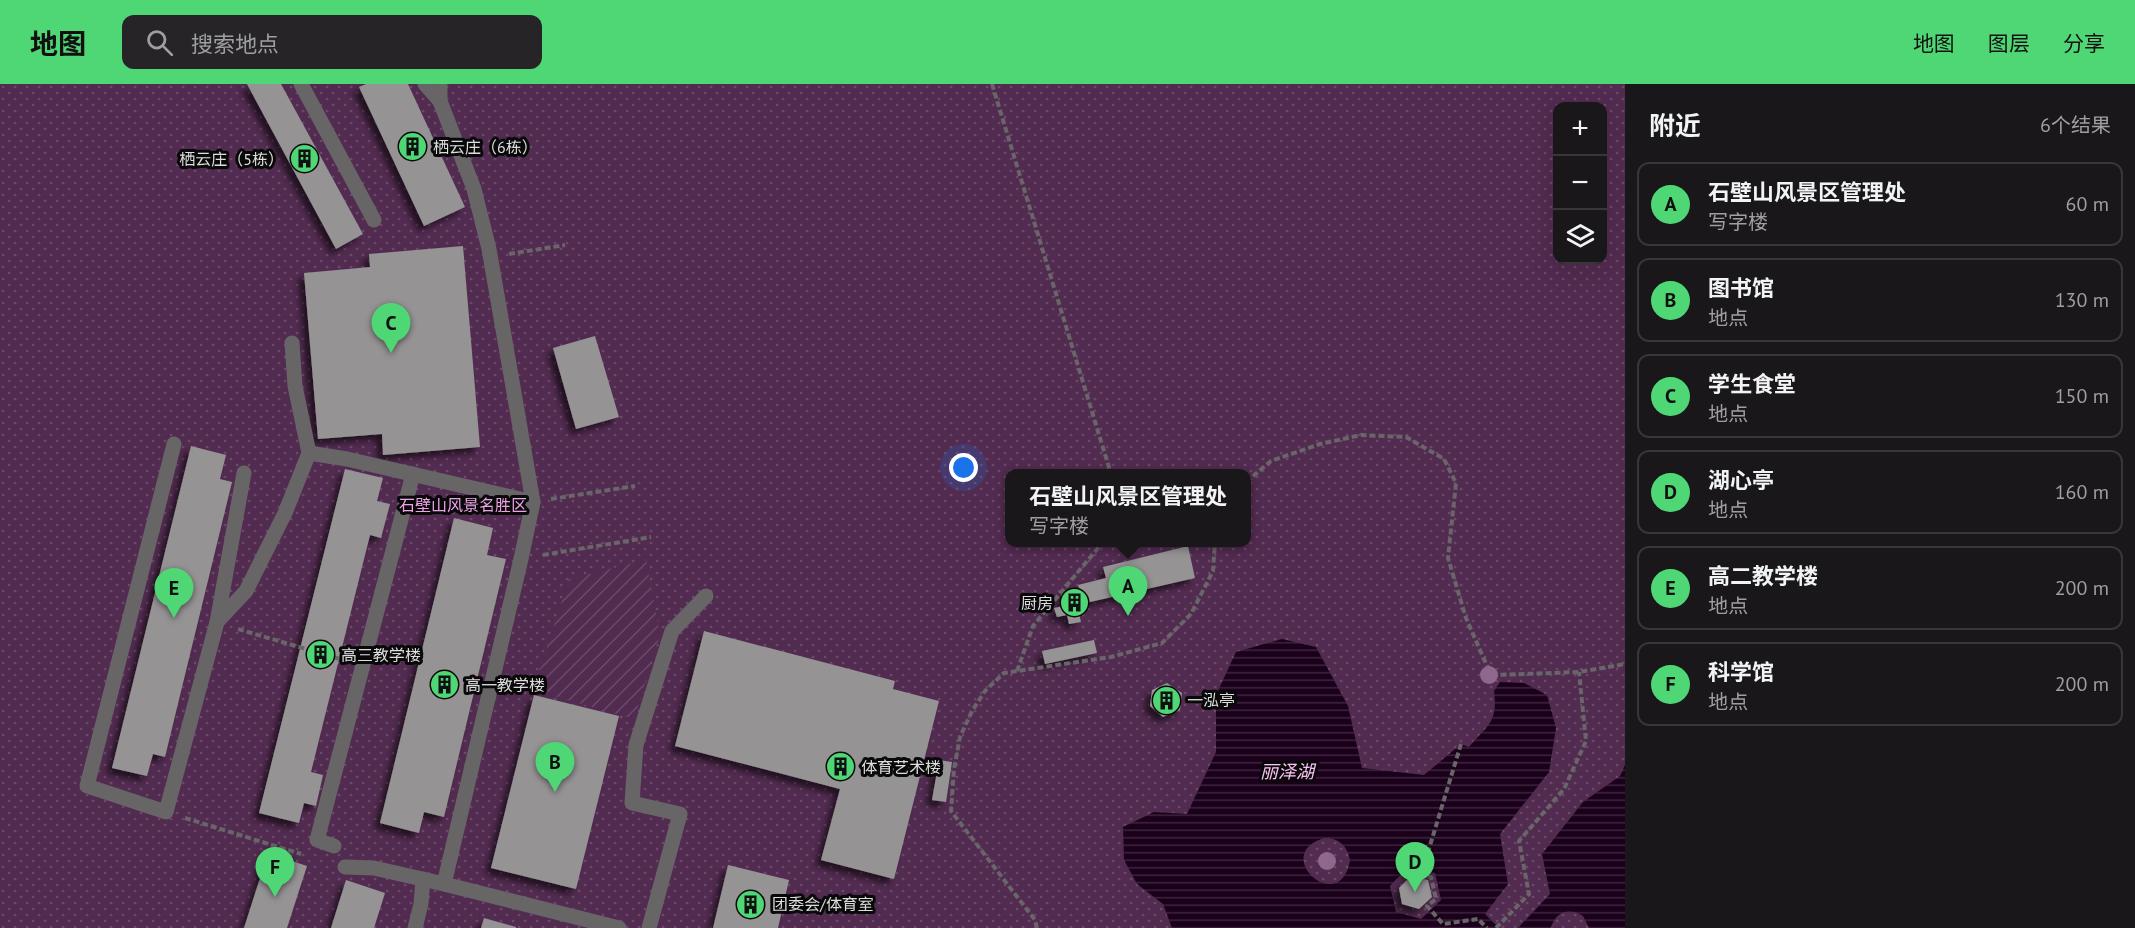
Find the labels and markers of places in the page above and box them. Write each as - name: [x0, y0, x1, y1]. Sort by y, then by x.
- building icon: 栖云庄（6栋）: [396, 131, 428, 163]
- place label: 栖云庄（6栋）: [433, 137, 538, 157]
- building icon: 栖云庄（5栋）: [289, 143, 321, 175]
- place label: 栖云庄（5栋）: [179, 149, 284, 169]
- pin: C: [372, 304, 410, 353]
- pin: A: [1108, 566, 1148, 616]
- pin: E: [154, 568, 194, 618]
- building icon: 厨房: [1058, 587, 1090, 619]
- place label: 厨房: [1021, 593, 1053, 613]
- building icon: 高三教学楼: [304, 639, 336, 671]
- place label: 高三教学楼: [341, 645, 421, 665]
- building icon: 高一教学楼: [428, 669, 460, 701]
- place label: 高一教学楼: [465, 675, 545, 695]
- building icon: 一泓亭: [1150, 684, 1182, 716]
- place label: 一泓亭: [1187, 690, 1235, 710]
- pin: B: [536, 742, 574, 792]
- building icon: 体育艺术楼: [824, 751, 856, 783]
- place label: 体育艺术楼: [861, 757, 941, 777]
- pin: D: [1396, 842, 1434, 892]
- pin: F: [256, 848, 294, 897]
- building icon: 团委会/体育室: [735, 888, 767, 920]
- place label: 团委会/体育室: [772, 894, 874, 914]

